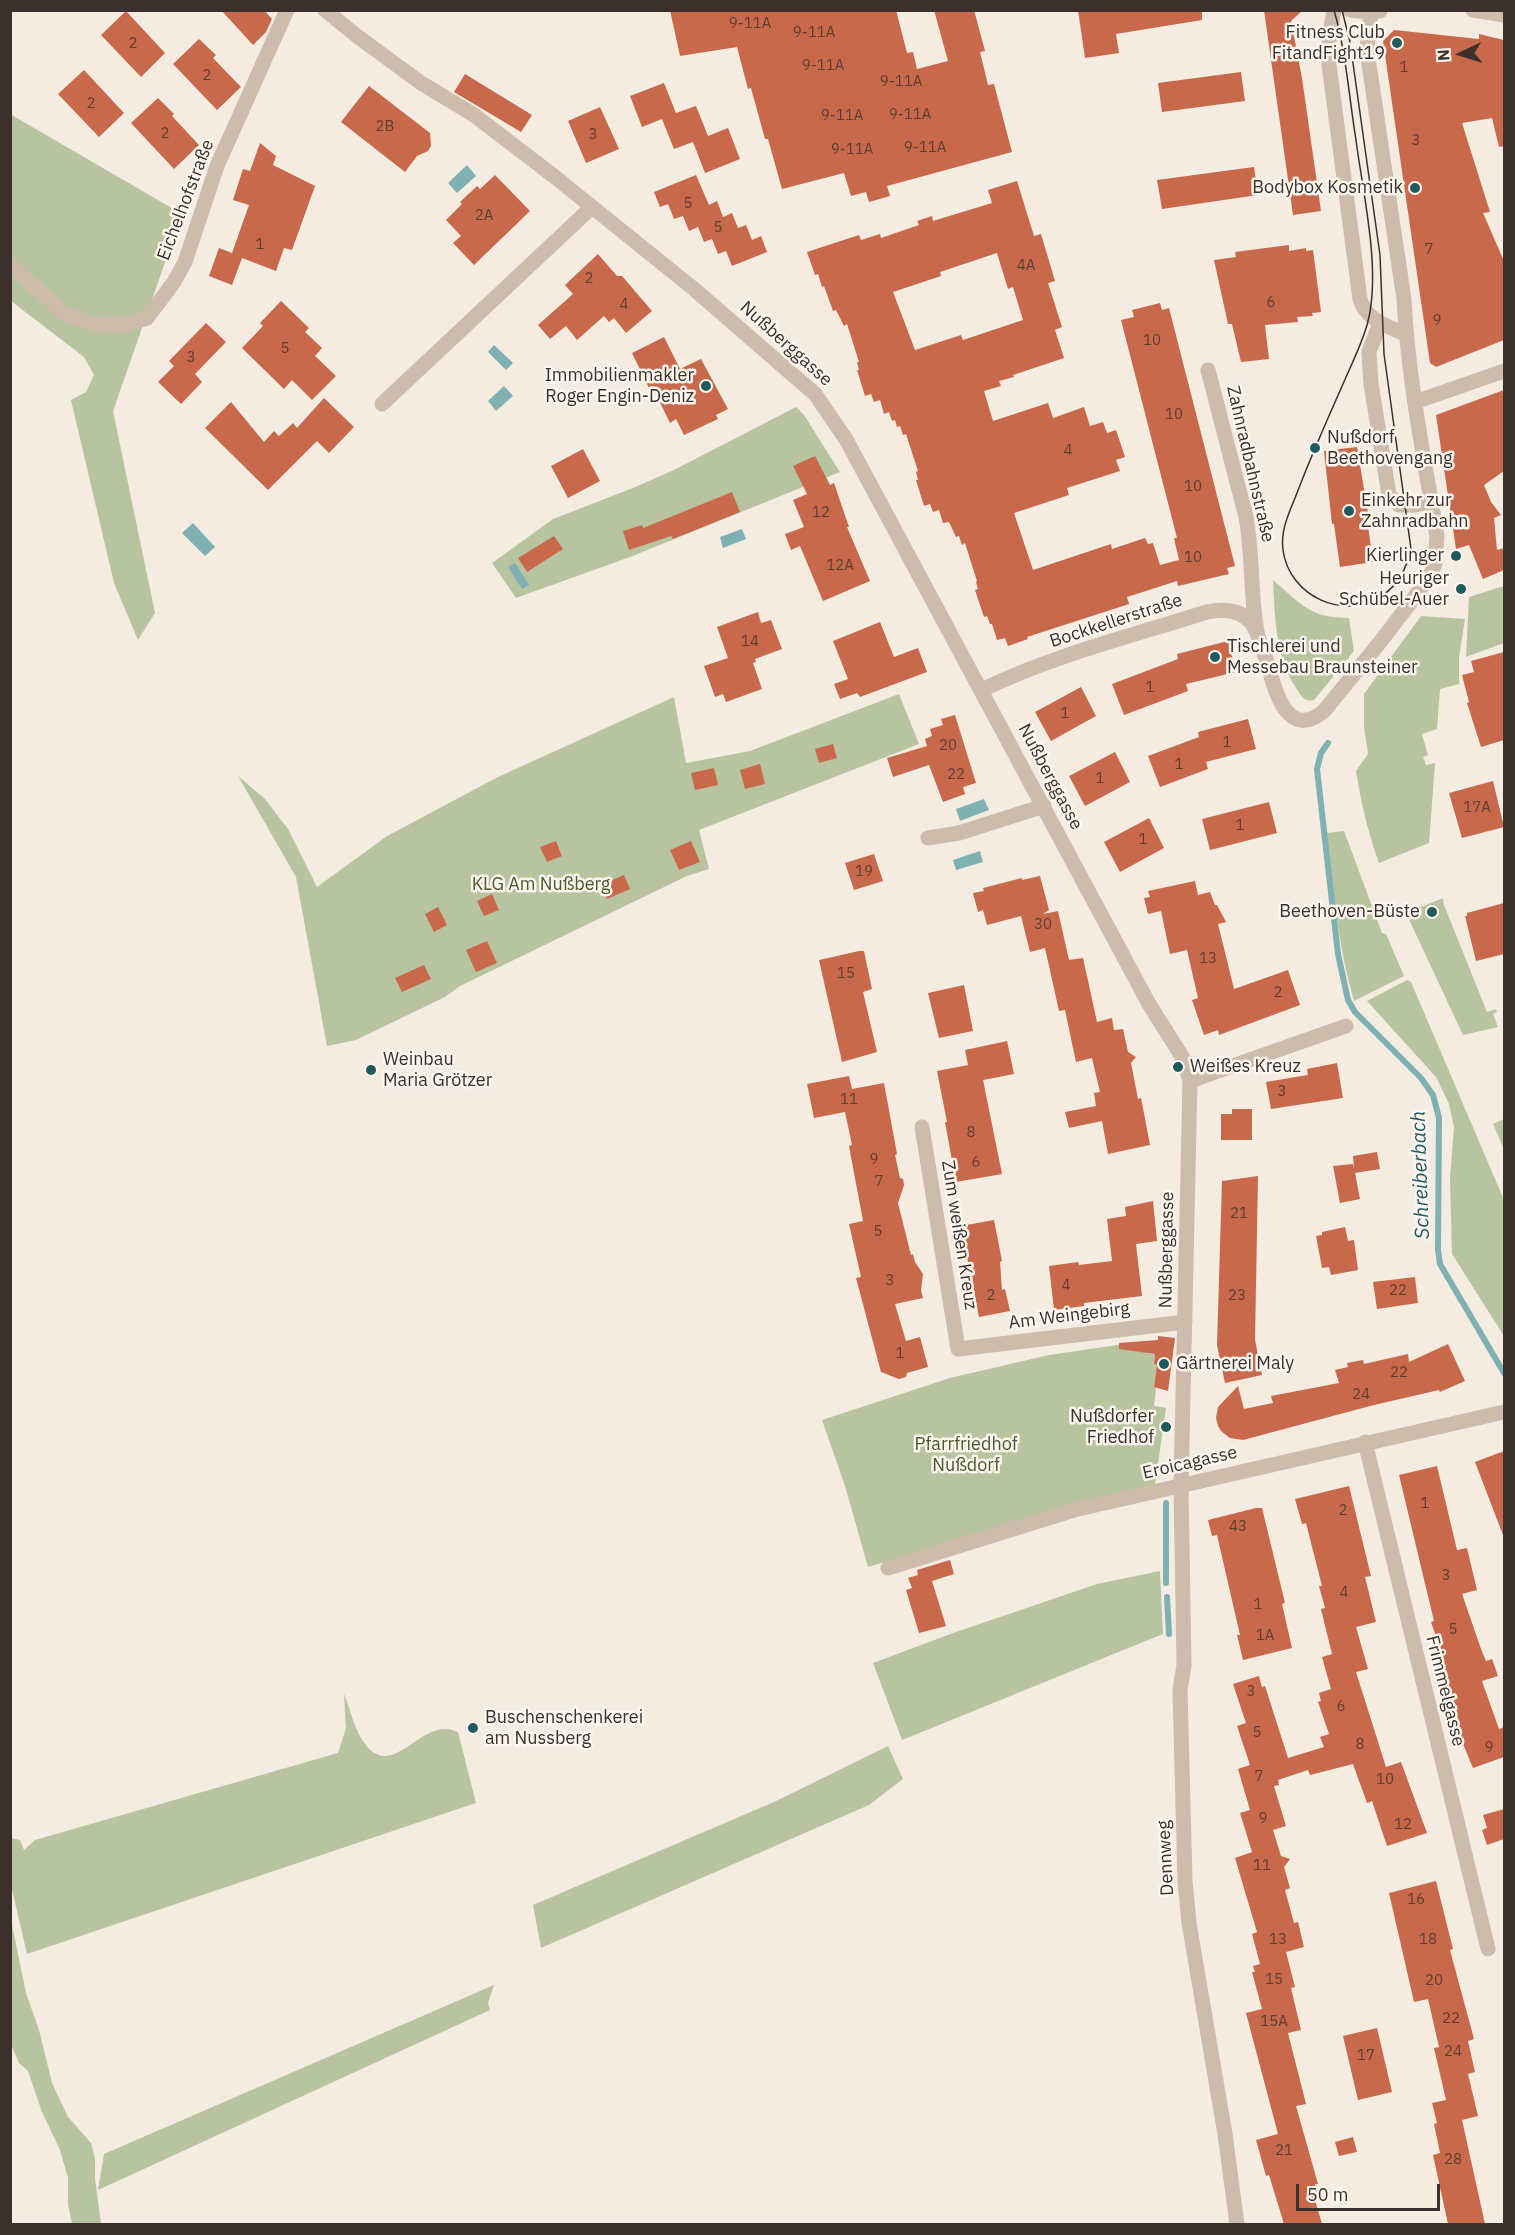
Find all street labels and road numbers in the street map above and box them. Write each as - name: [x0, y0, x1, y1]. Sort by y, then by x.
- street label: Eichelhofstraße: [153, 137, 219, 263]
- street label: Nußberggasse: [735, 297, 837, 391]
- street label: Zahnradbahnstraße: [1221, 384, 1279, 544]
- street label: Bockkellerstraße: [1047, 589, 1185, 653]
- street label: Nußberggasse: [1013, 720, 1087, 834]
- street label: Zum weißen Kreuz: [937, 1159, 981, 1311]
- street label: Nußberggasse: [1155, 1191, 1179, 1309]
- street label: Am Weingebirg: [1007, 1298, 1131, 1334]
- street label: Eroicagasse: [1140, 1442, 1240, 1484]
- street label: Frimmelgasse: [1421, 1633, 1469, 1749]
- street label: Dennweg: [1153, 1820, 1179, 1896]

